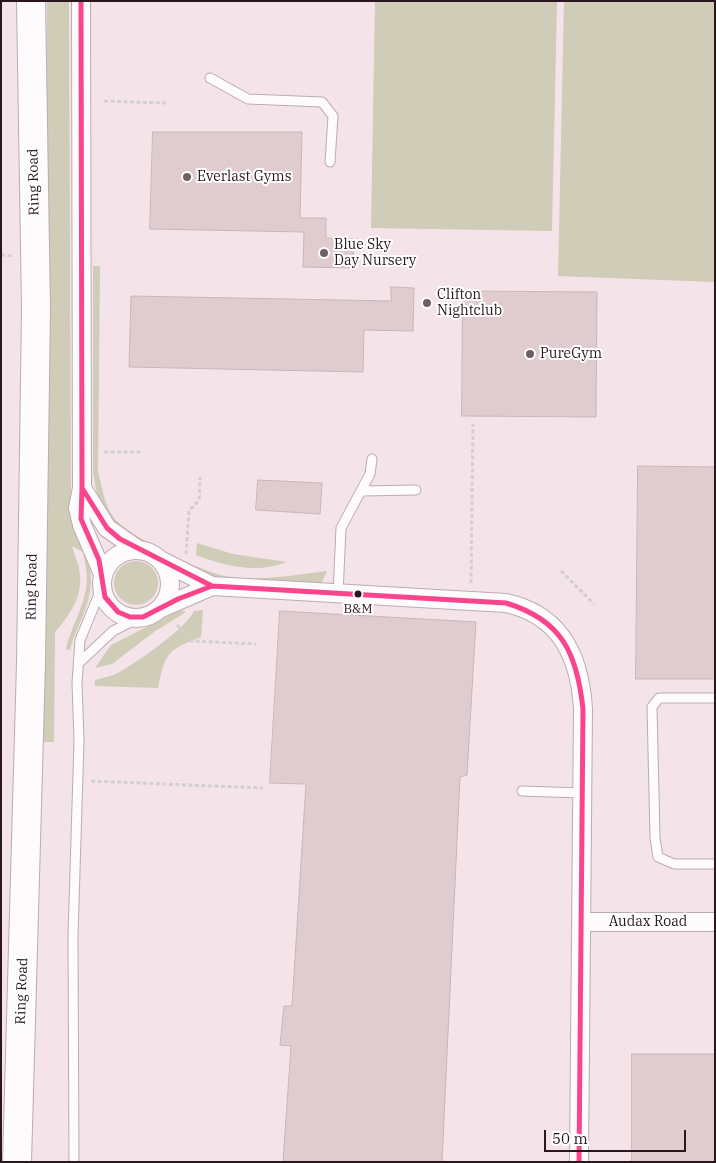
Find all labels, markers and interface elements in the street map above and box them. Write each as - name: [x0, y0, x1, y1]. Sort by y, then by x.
- street label: Ring Road: [25, 148, 43, 216]
- place label: Everlast Gyms: [197, 169, 291, 185]
- marker: Everlast Gyms: [181, 171, 193, 183]
- place label: Blue Sky Day Nursery: [334, 237, 416, 270]
- marker: Blue Sky Day Nursery: [318, 247, 330, 259]
- place label: Clifton Nightclub: [437, 287, 502, 320]
- marker: Clifton Nightclub: [421, 297, 433, 309]
- place label: PureGym: [540, 346, 602, 362]
- marker: PureGym: [524, 348, 536, 360]
- street label: Ring Road: [23, 553, 41, 621]
- marker: B&M: [353, 589, 363, 599]
- place label: B&M: [343, 601, 373, 617]
- street label: Audax Road: [609, 914, 687, 930]
- street label: Ring Road: [12, 957, 32, 1025]
- scale bar: [546, 1120, 688, 1152]
- text: 50 m: [552, 1129, 588, 1148]

